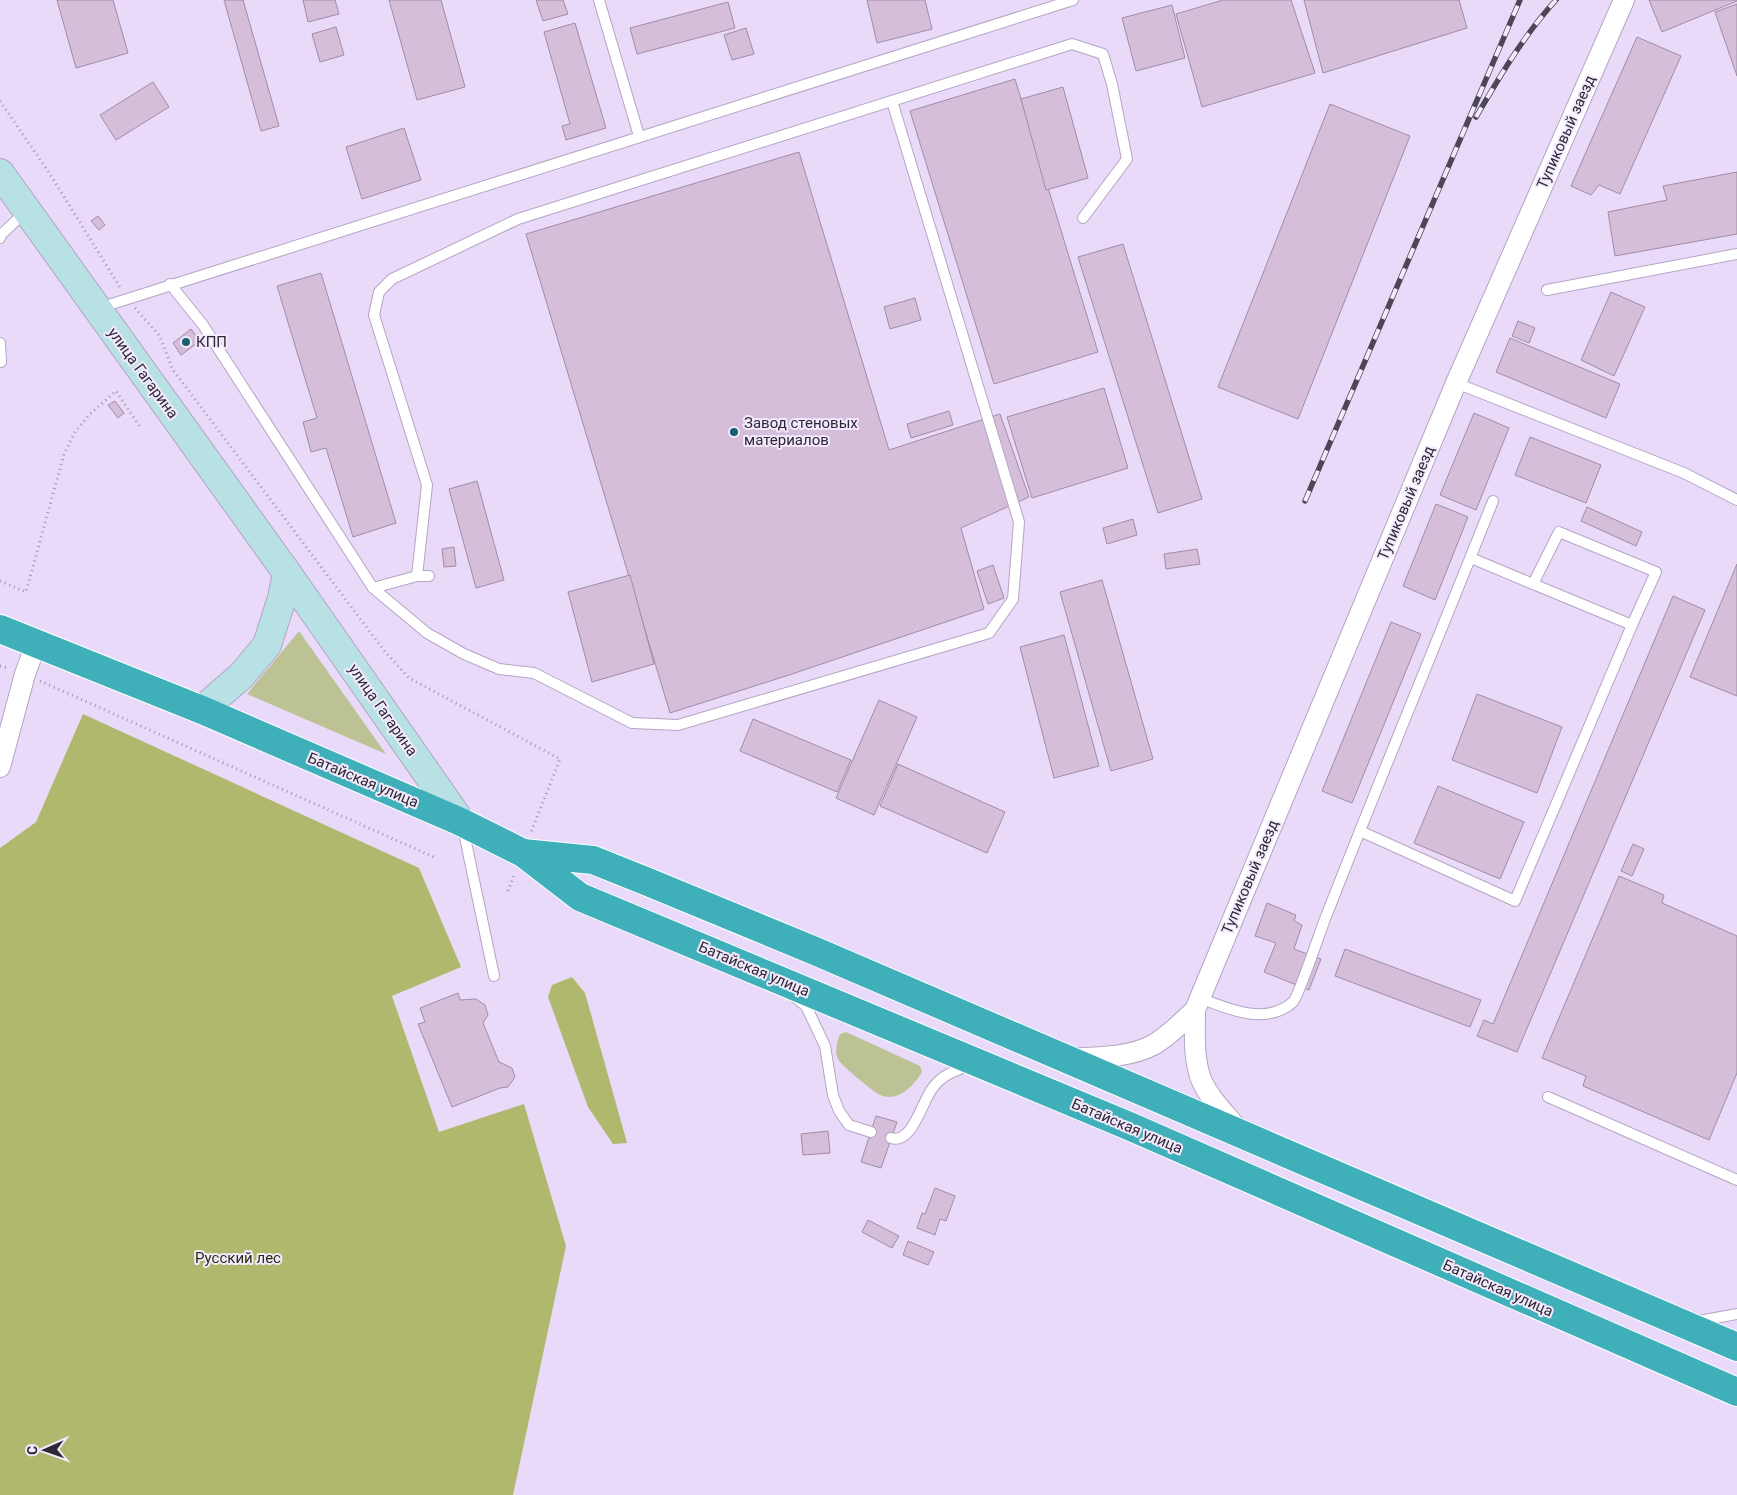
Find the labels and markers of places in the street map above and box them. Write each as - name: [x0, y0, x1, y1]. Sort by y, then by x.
- place label: КПП: [196, 333, 227, 351]
- marker: КПП: [180, 336, 192, 348]
- place label: Завод стеновых материалов: [744, 414, 858, 449]
- marker: Завод стеновых материалов: [728, 426, 740, 438]

